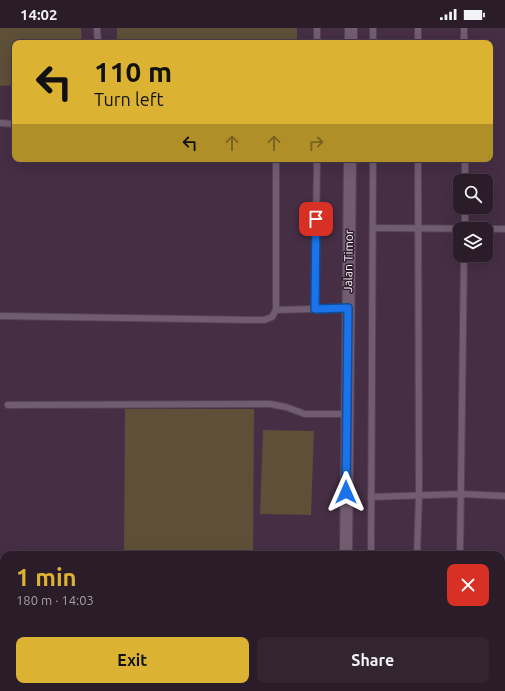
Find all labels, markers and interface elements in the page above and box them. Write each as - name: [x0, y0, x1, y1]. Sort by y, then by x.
- text: 14:02: [20, 6, 58, 23]
- icon: left: [28, 56, 80, 108]
- text: 110 m: [94, 56, 172, 87]
- text: Turn left: [94, 89, 164, 109]
- icon: left: [179, 132, 201, 154]
- icon: ahead: [221, 132, 243, 154]
- icon: ahead: [263, 132, 285, 154]
- icon: right: [305, 132, 327, 154]
- map controls: [453, 174, 493, 262]
- button: search: [453, 174, 493, 214]
- pin: [299, 202, 333, 236]
- icon: arrive: [305, 208, 327, 230]
- button: layers: [453, 222, 493, 262]
- street label: Jalan Timor: [341, 229, 355, 293]
- position arrow: [325, 471, 367, 513]
- text: 1 min: [16, 564, 77, 591]
- button: close: [447, 564, 489, 606]
- text: 180 m · 14:03: [16, 593, 94, 607]
- button: Exit: [16, 637, 249, 683]
- button: Share: [257, 637, 489, 683]

